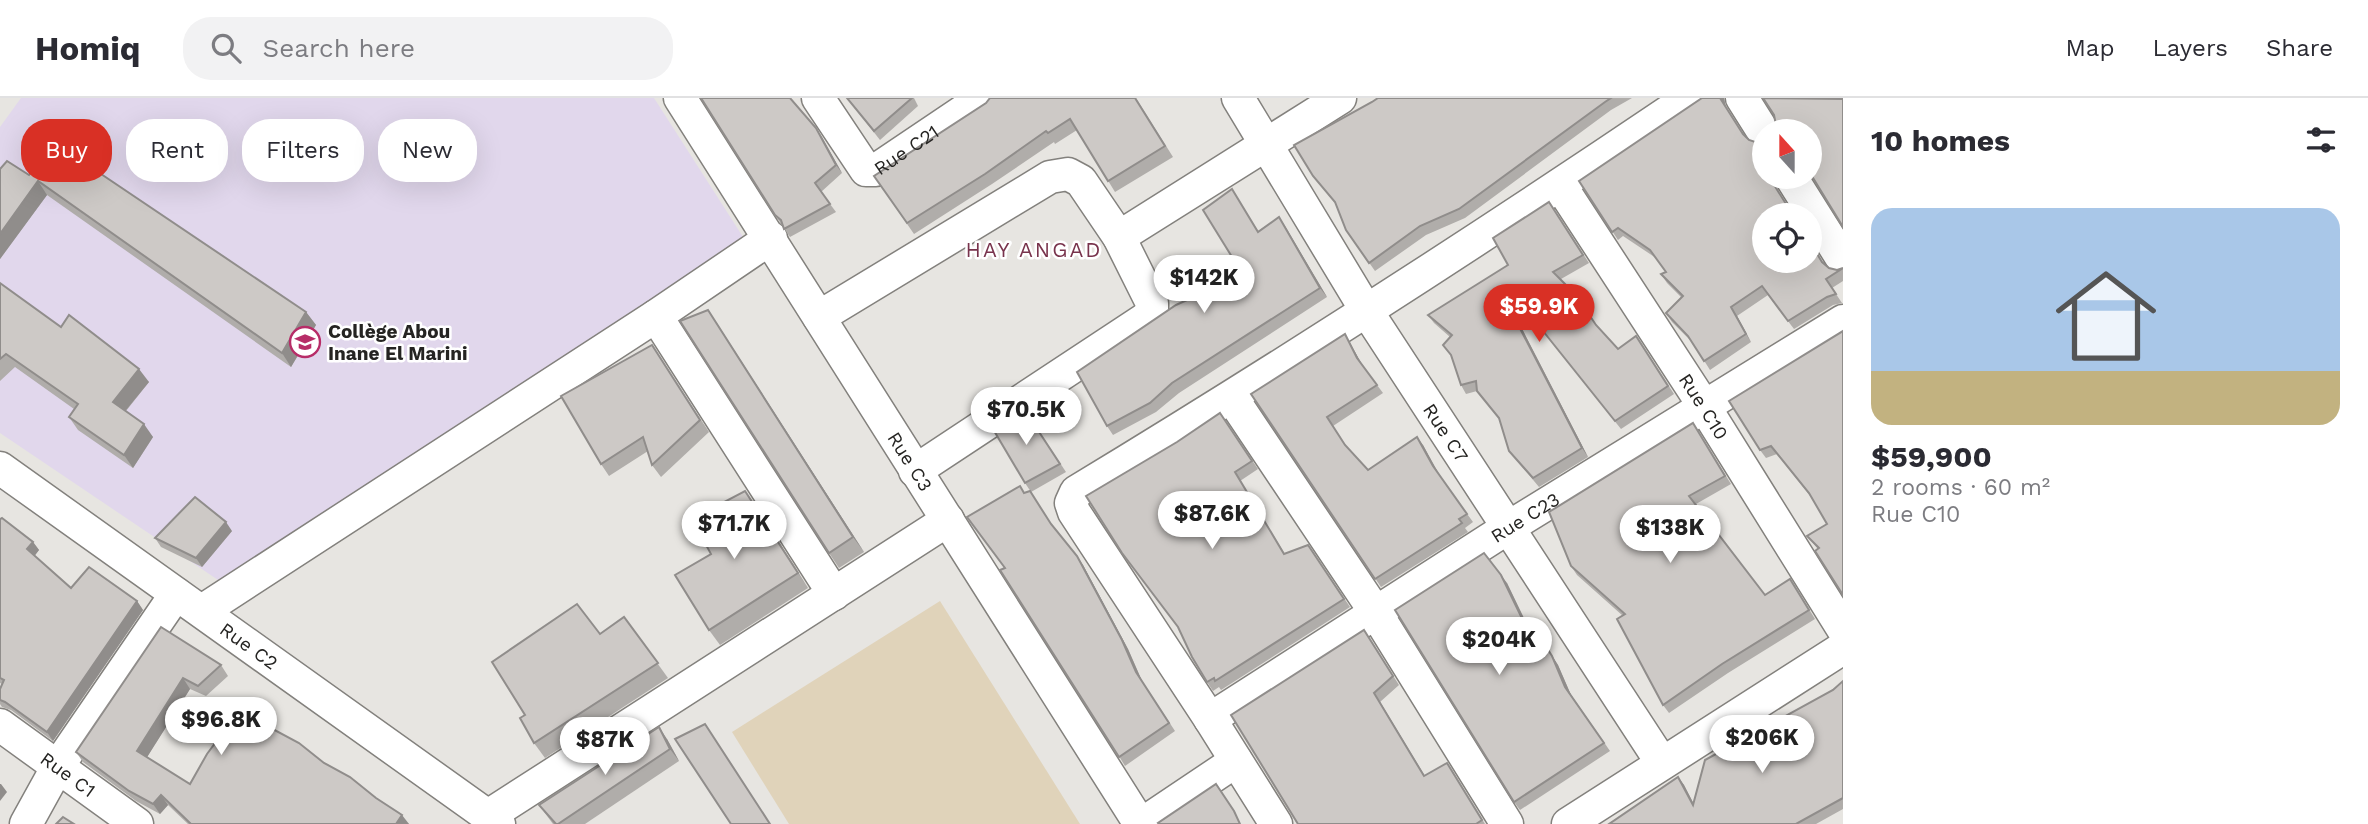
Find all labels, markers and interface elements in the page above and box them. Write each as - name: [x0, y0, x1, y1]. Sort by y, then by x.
- search box: [183, 17, 673, 80]
- text: Homiq: [35, 29, 141, 68]
- icon: search: [207, 29, 245, 67]
- text: Search here: [263, 33, 415, 63]
- text: Map: [2066, 34, 2114, 62]
- text: Layers: [2152, 34, 2228, 62]
- text: Share: [2266, 34, 2333, 62]
- chip: Buy: [21, 119, 112, 182]
- chip: Rent: [126, 119, 228, 182]
- chip: Filters: [242, 119, 364, 182]
- chip: New: [378, 119, 477, 182]
- north arrow: [1752, 119, 1822, 189]
- map controls: [1752, 119, 1822, 273]
- street label: Rue C21: [869, 120, 943, 180]
- icon: filters: [2302, 121, 2340, 159]
- text: 10 homes: [1871, 123, 2010, 158]
- button: locate: [1752, 203, 1822, 273]
- district label: HAY ANGAD: [966, 237, 1102, 262]
- icon: home: [2043, 253, 2169, 379]
- pin: $142K: [1155, 256, 1253, 315]
- text: $142K: [1170, 264, 1238, 291]
- pin: $59.9K: [1482, 285, 1596, 344]
- text: $59.9K: [1500, 293, 1578, 320]
- place label: Collège Abou Inane El Marini: [328, 320, 468, 365]
- school or university icon: Collège Abou Inane El Marini: [288, 325, 322, 359]
- street label: Rue C10: [1674, 369, 1733, 444]
- pin: $70.5K: [969, 388, 1083, 447]
- text: $70.5K: [987, 396, 1065, 423]
- street label: Rue C7: [1419, 399, 1474, 466]
- street label: Rue C3: [883, 427, 937, 495]
- text: $59,900: [1871, 439, 1992, 474]
- text: 2 rooms · 60 m²: [1871, 474, 2050, 501]
- street label: Rue C23: [1486, 487, 1564, 547]
- pin: $87.6K: [1155, 491, 1269, 551]
- text: $87.6K: [1174, 500, 1250, 527]
- text: Rue C10: [1871, 501, 1960, 528]
- pin: $71.7K: [677, 502, 791, 561]
- pin: $138K: [1621, 505, 1719, 565]
- text: $71.7K: [698, 510, 770, 537]
- text: $138K: [1636, 514, 1704, 541]
- street label: Rue C2: [216, 617, 283, 674]
- pin: $204K: [1450, 618, 1548, 677]
- text: $204K: [1462, 626, 1536, 653]
- pin: $96.8K: [164, 698, 278, 757]
- text: $96.8K: [181, 706, 261, 733]
- pin: $206K: [1713, 716, 1811, 775]
- pin: $87K: [564, 718, 646, 777]
- text: $206K: [1725, 724, 1799, 751]
- text: $87K: [576, 726, 634, 753]
- street label: Rue C1: [36, 747, 100, 802]

